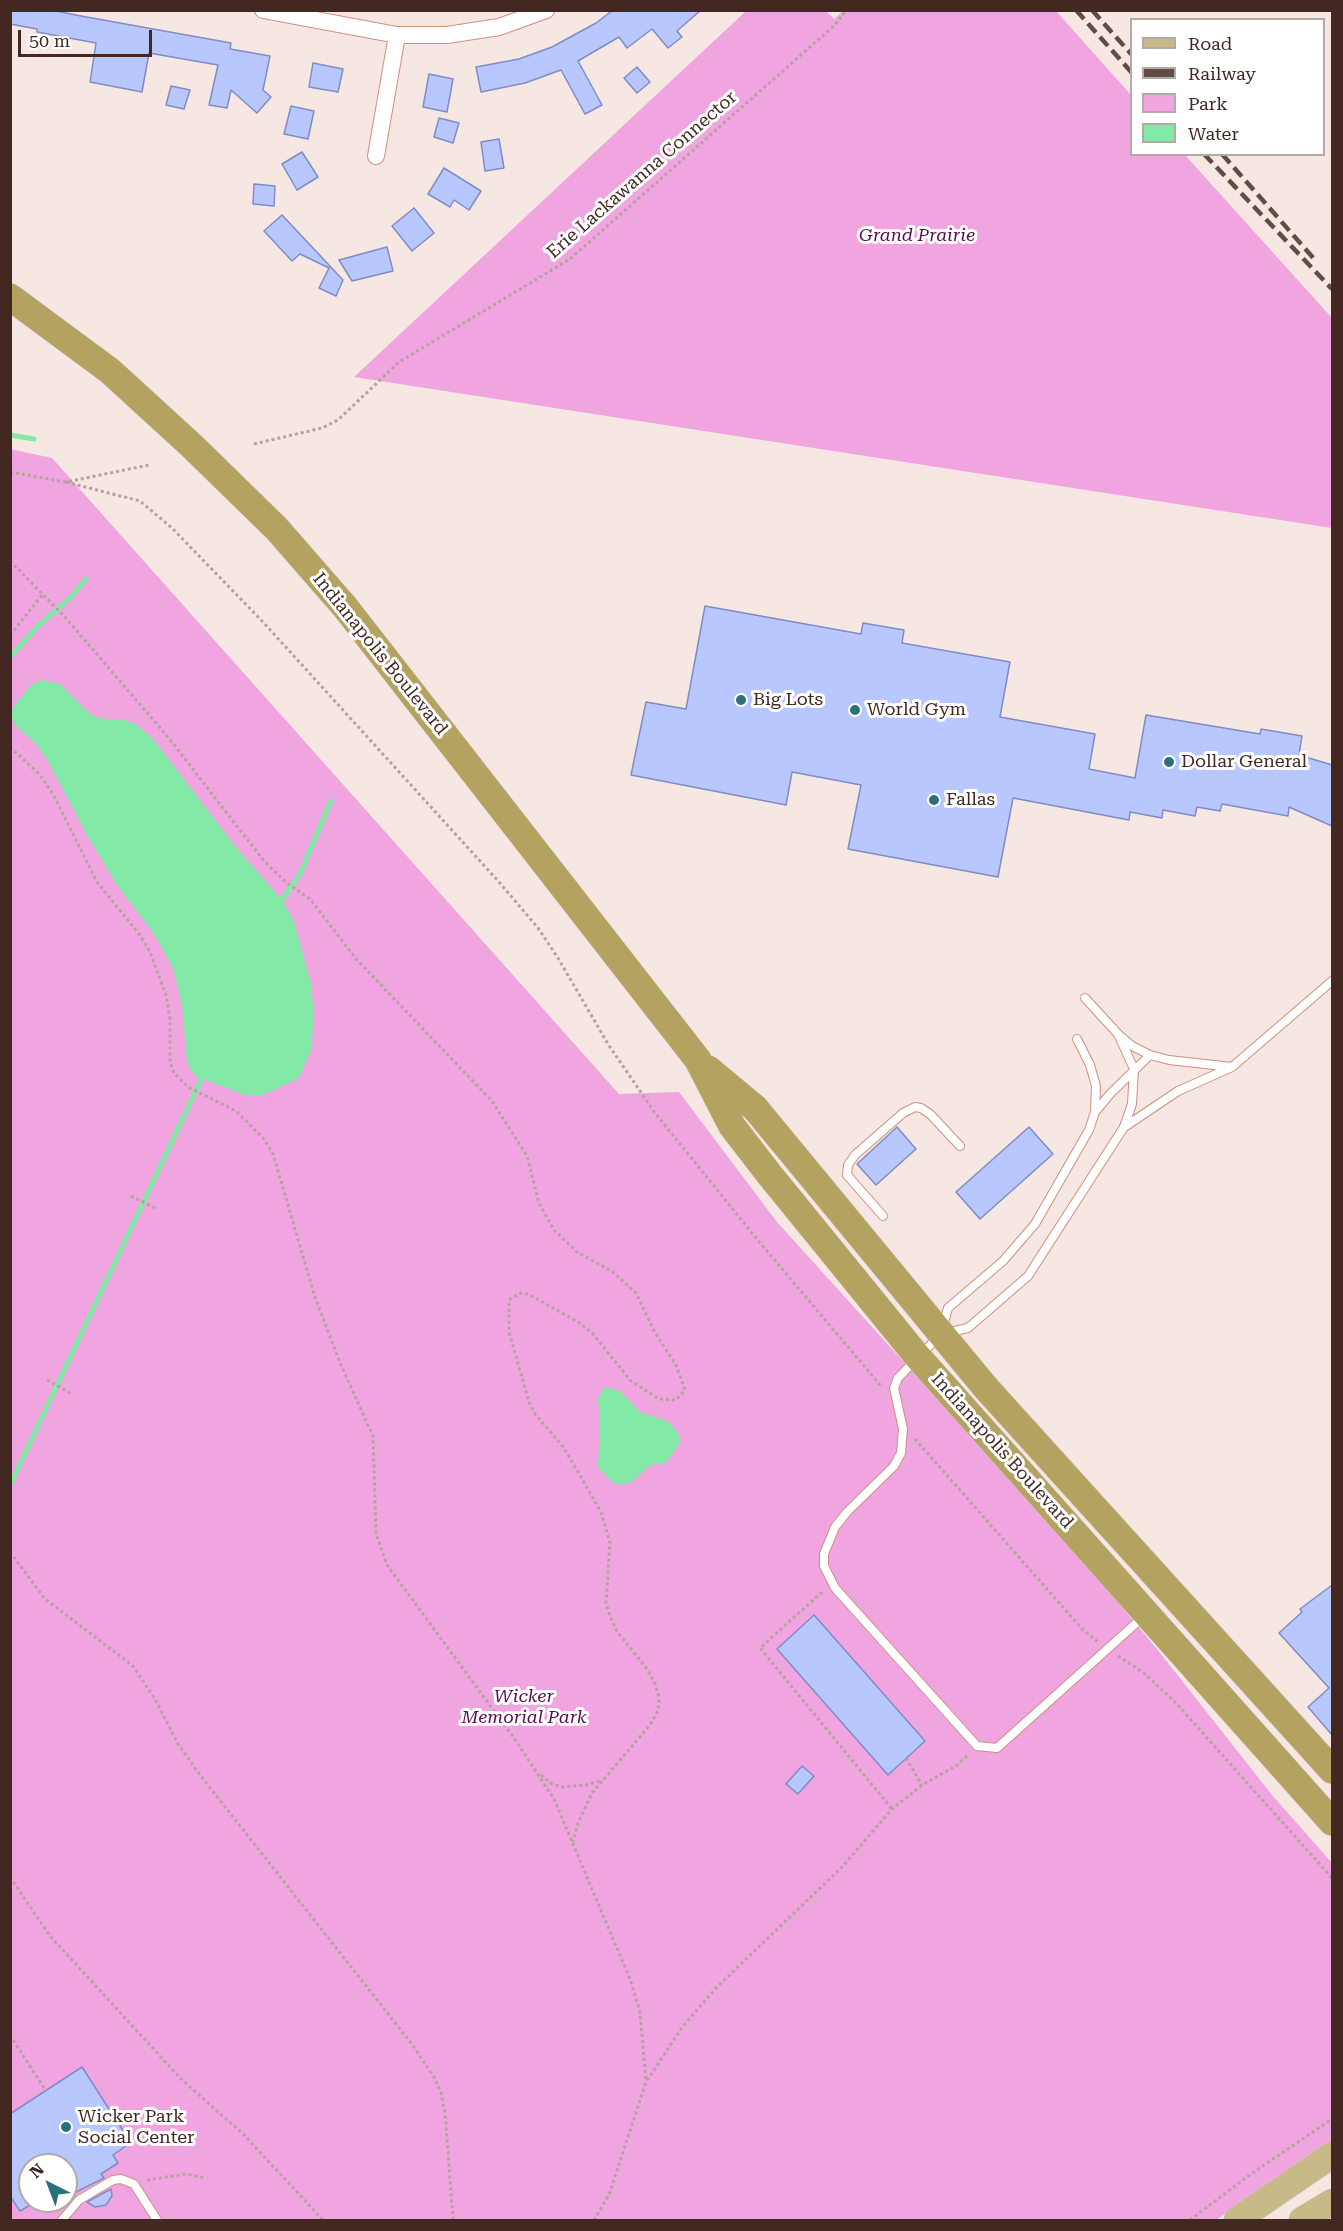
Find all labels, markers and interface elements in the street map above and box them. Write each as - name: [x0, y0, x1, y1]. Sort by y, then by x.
- scale bar: [21, 18, 154, 56]
- legend: [1130, 18, 1325, 156]
- text: 50 m: [29, 30, 70, 51]
- text: Road: [1188, 33, 1232, 54]
- text: Railway: [1188, 63, 1256, 84]
- street label: Erie Lackawanna Connector: [543, 87, 741, 263]
- text: Park: [1188, 93, 1228, 114]
- text: Water: [1188, 123, 1239, 144]
- park label: Grand Prairie: [859, 225, 975, 247]
- street label: Indianapolis Boulevard: [308, 569, 452, 739]
- place label: Big Lots: [753, 689, 823, 711]
- marker: Big Lots: [734, 693, 748, 707]
- place label: World Gym: [867, 699, 966, 721]
- marker: World Gym: [848, 703, 862, 717]
- place label: Dollar General: [1181, 751, 1307, 773]
- marker: Dollar General: [1162, 755, 1176, 769]
- place label: Fallas: [946, 789, 995, 811]
- marker: Fallas: [927, 793, 941, 807]
- street label: Indianapolis Boulevard: [926, 1369, 1078, 1533]
- park label: Wicker Memorial Park: [461, 1686, 587, 1728]
- place label: Wicker Park Social Center: [78, 2106, 195, 2148]
- marker: Wicker Park Social Center: [59, 2120, 73, 2134]
- north arrow: [18, 2153, 78, 2213]
- text: N: [26, 2160, 48, 2182]

